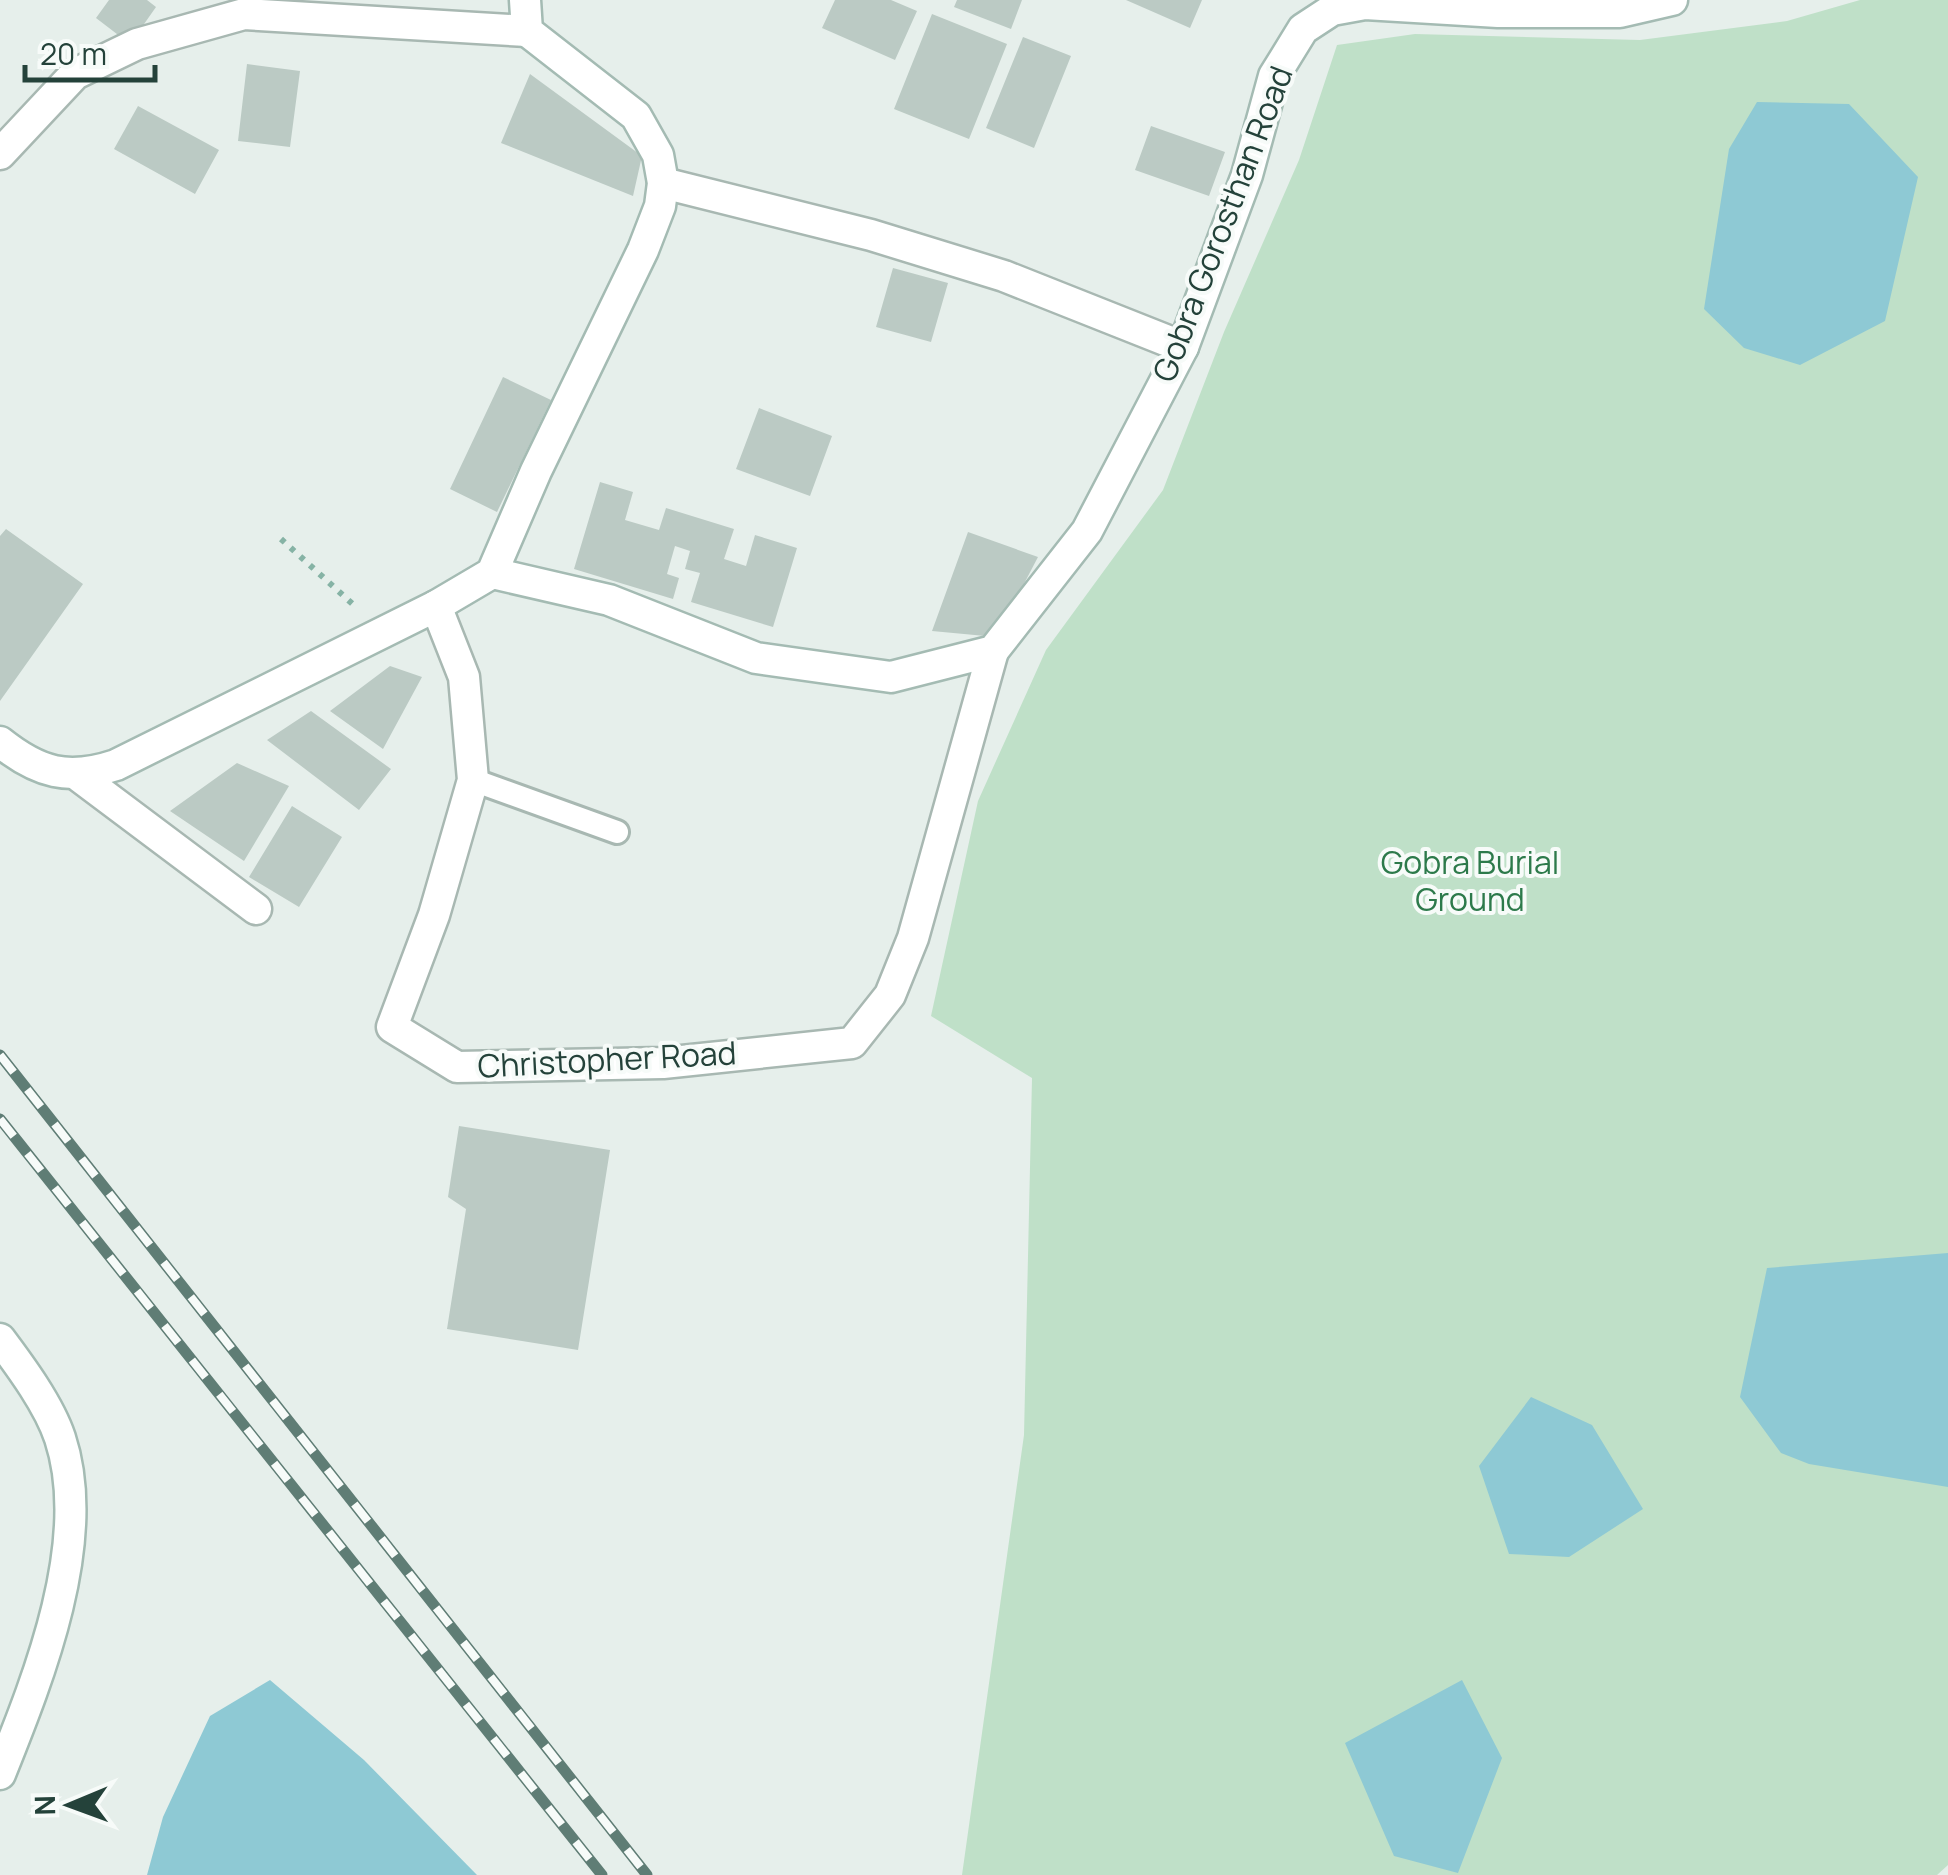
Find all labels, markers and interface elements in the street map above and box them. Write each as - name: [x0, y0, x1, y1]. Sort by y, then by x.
- scale bar: [25, 20, 155, 82]
- text: 20 m: [40, 33, 107, 74]
- street label: Gobra Gorosthan Road: [1142, 60, 1303, 388]
- park label: Gobra Burial Ground: [1381, 840, 1559, 921]
- street label: Christopher Road: [476, 1030, 738, 1088]
- north arrow: [20, 1755, 120, 1855]
- text: N: [25, 1795, 63, 1816]

